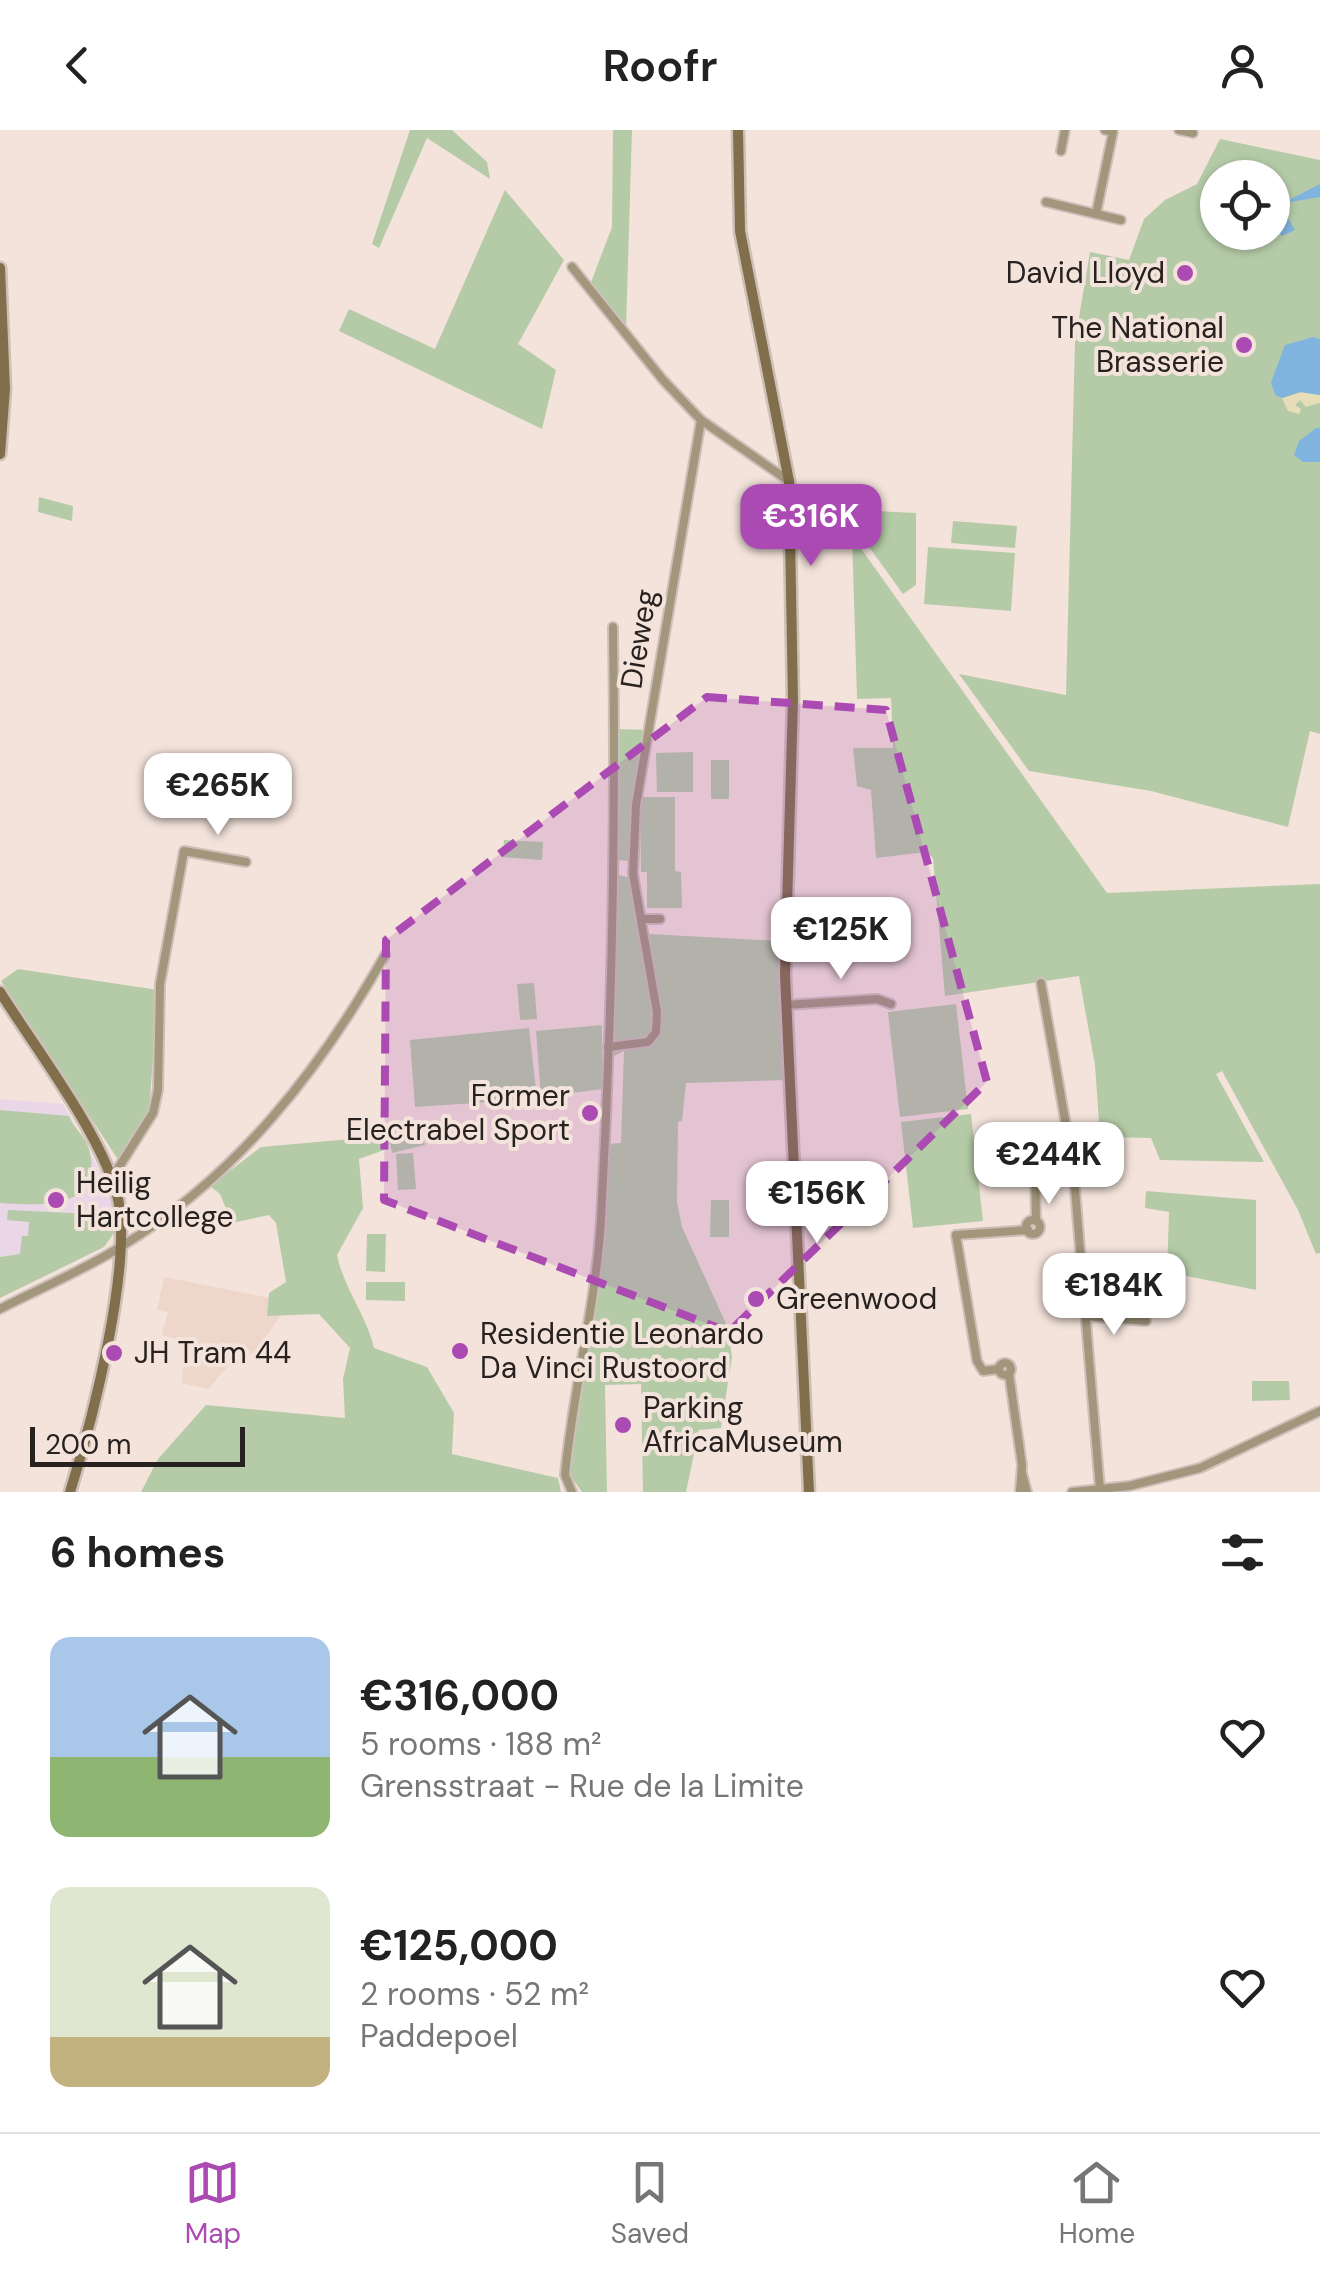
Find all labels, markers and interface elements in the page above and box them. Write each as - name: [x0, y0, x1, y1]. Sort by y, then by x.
- text: Roofr: [602, 36, 718, 95]
- icon: back: [50, 38, 105, 93]
- icon: person: [1215, 38, 1270, 93]
- map controls: [1200, 160, 1290, 250]
- button: locate: [1200, 160, 1290, 250]
- place label: David Lloyd: [1006, 253, 1165, 292]
- marker: David Lloyd: [1174, 262, 1196, 284]
- place label: The National Brasserie: [1051, 308, 1224, 381]
- marker: The National Brasserie: [1233, 334, 1255, 356]
- pin: €316K: [741, 484, 881, 569]
- text: €316K: [762, 495, 860, 537]
- street label: Dieweg: [611, 586, 666, 692]
- pin: €265K: [148, 753, 288, 838]
- text: €265K: [166, 764, 270, 806]
- pin: €125K: [771, 897, 911, 982]
- text: €125K: [793, 908, 889, 950]
- place label: Former Electrabel Sport: [346, 1076, 570, 1149]
- marker: Former Electrabel Sport: [579, 1102, 601, 1124]
- pin: €244K: [979, 1122, 1119, 1207]
- text: €244K: [996, 1133, 1102, 1175]
- pin: €156K: [747, 1161, 887, 1246]
- place label: Heilig Hartcollege: [76, 1163, 234, 1236]
- text: €156K: [768, 1172, 866, 1214]
- marker: Heilig Hartcollege: [45, 1189, 67, 1211]
- pin: €184K: [1044, 1253, 1184, 1338]
- text: €184K: [1065, 1264, 1163, 1306]
- place label: Greenwood: [776, 1279, 937, 1318]
- marker: Greenwood: [745, 1288, 767, 1310]
- place label: Residentie Leonardo Da Vinci Rustoord: [480, 1314, 764, 1387]
- place label: JH Tram 44: [134, 1333, 291, 1372]
- marker: Residentie Leonardo Da Vinci Rustoord: [449, 1340, 471, 1362]
- marker: JH Tram 44: [103, 1342, 125, 1364]
- place label: Parking AfricaMuseum: [643, 1388, 843, 1461]
- marker: Parking AfricaMuseum: [612, 1414, 634, 1436]
- scale bar: [30, 1422, 245, 1466]
- text: 200 m: [45, 1426, 132, 1463]
- text: 6 homes: [50, 1525, 225, 1580]
- icon: filters: [1215, 1525, 1270, 1580]
- text: €316,000: [360, 1668, 559, 1723]
- icon: home: [130, 1677, 250, 1797]
- icon: heart: [1215, 1710, 1270, 1765]
- text: 5 rooms · 188 m²: [360, 1723, 602, 1765]
- text: Grensstraat - Rue de la Limite: [360, 1765, 804, 1807]
- text: €125,000: [360, 1918, 558, 1973]
- icon: home: [130, 1927, 250, 2047]
- icon: heart: [1215, 1960, 1270, 2015]
- text: 2 rooms · 52 m²: [360, 1973, 589, 2015]
- text: Paddepoel: [360, 2015, 518, 2057]
- tab: Map: [185, 2155, 241, 2252]
- tab: Saved: [611, 2155, 689, 2252]
- tab: Home: [1059, 2155, 1135, 2252]

